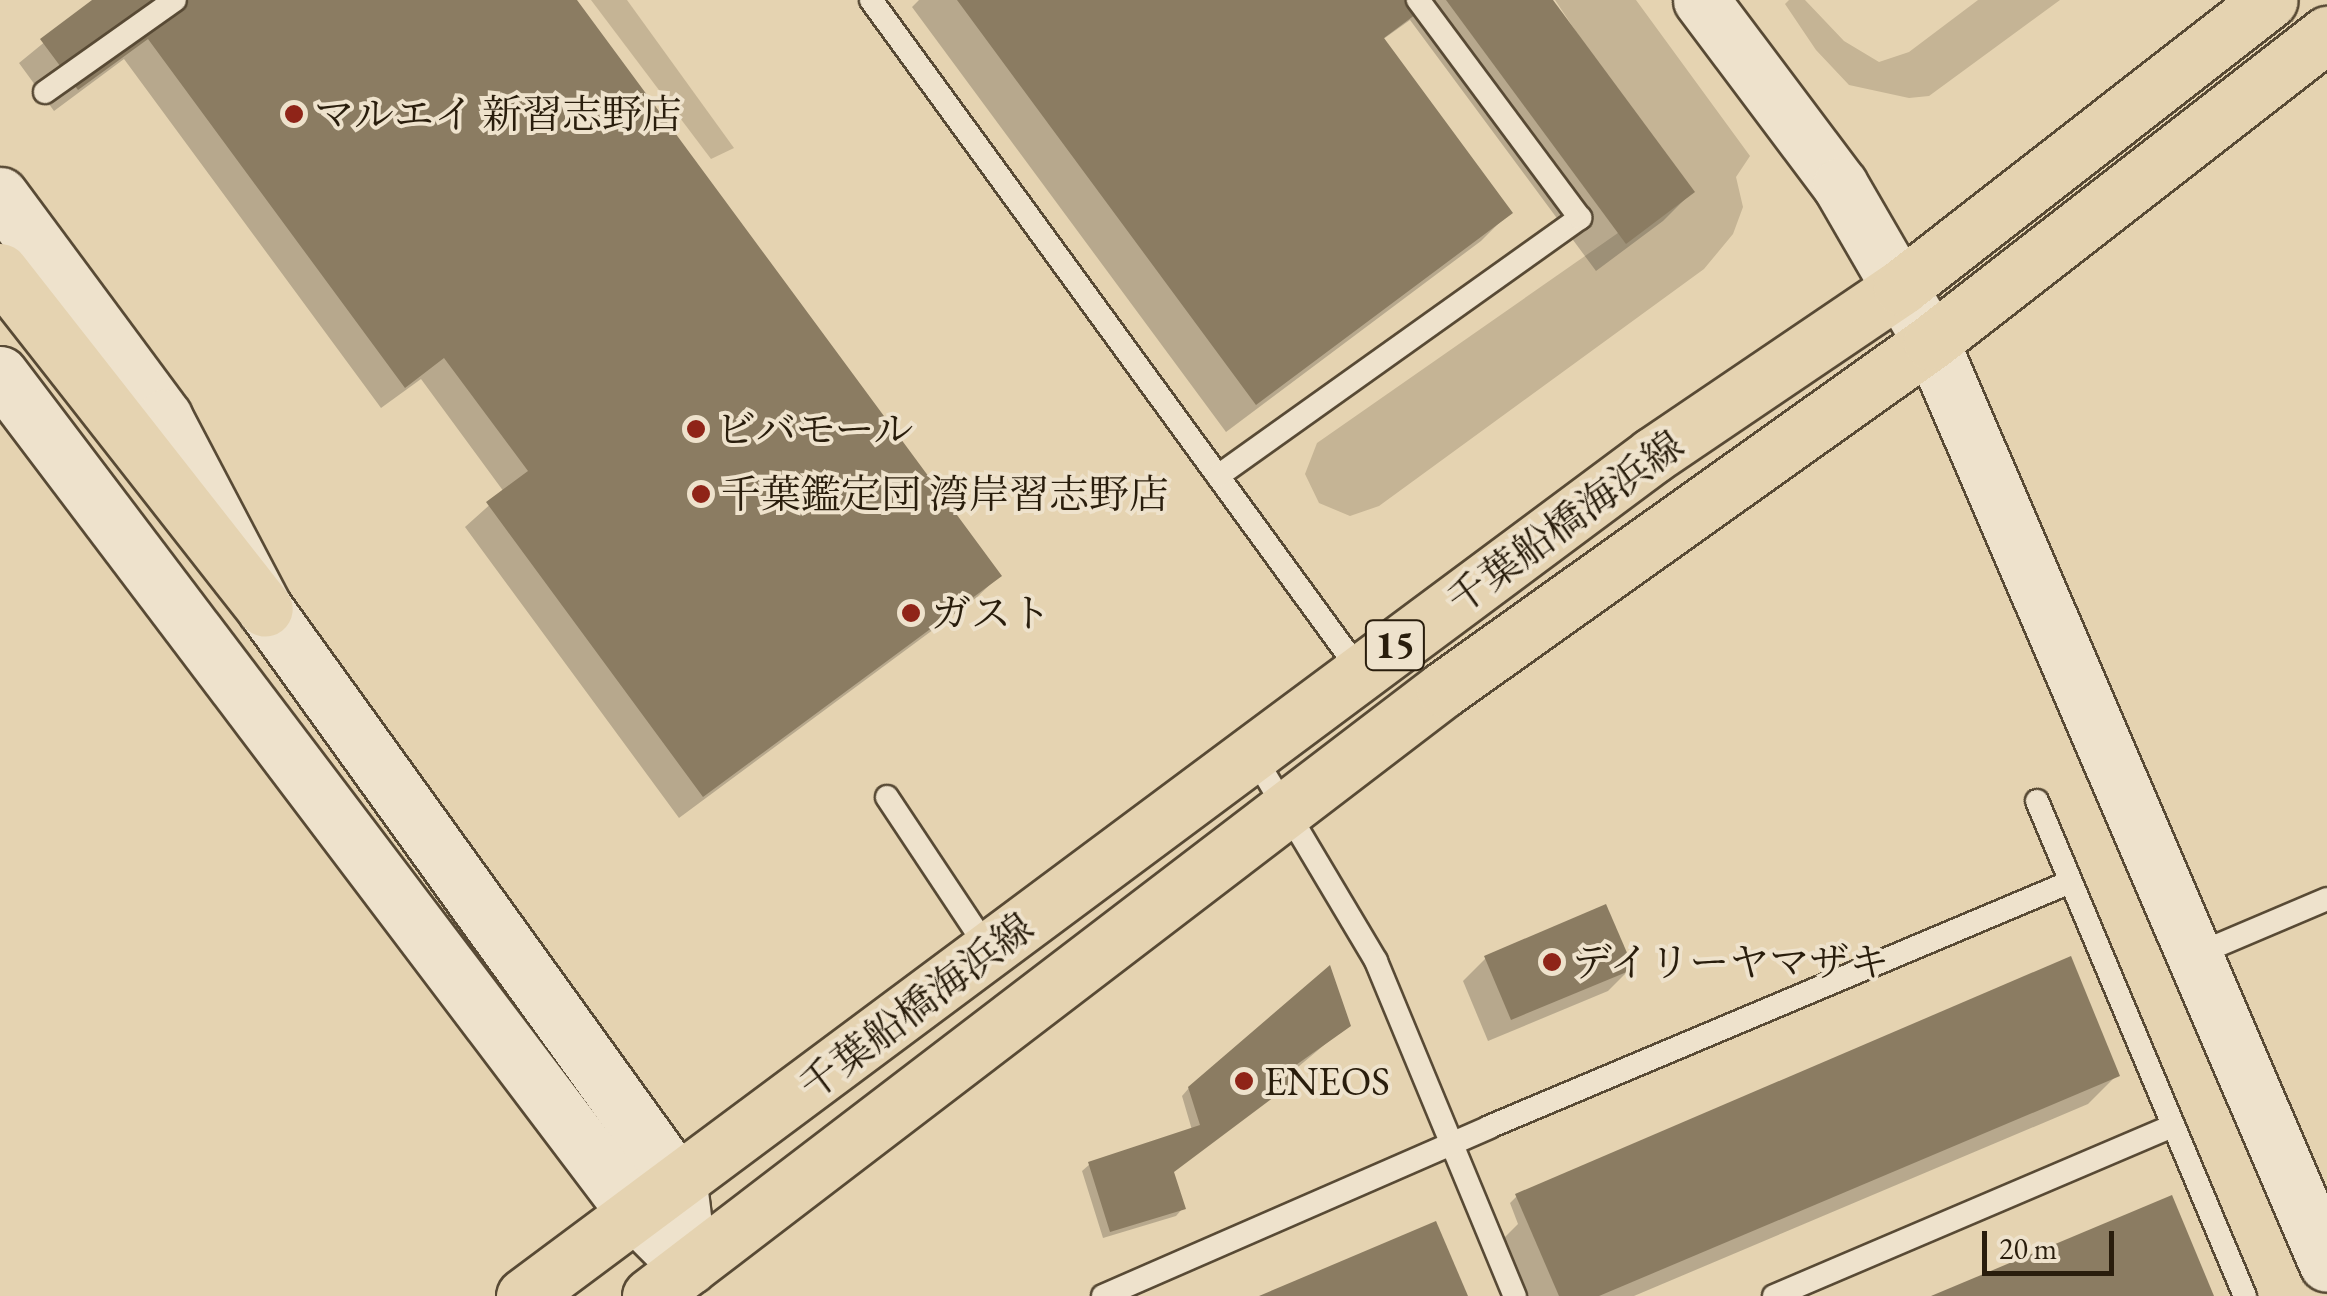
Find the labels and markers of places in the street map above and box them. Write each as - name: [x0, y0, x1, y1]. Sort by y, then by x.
- place label: マルエイ 新習志野店: [314, 90, 682, 138]
- marker: マルエイ 新習志野店: [283, 103, 305, 125]
- place label: ビバモール: [716, 405, 914, 453]
- marker: ビバモール: [685, 418, 707, 440]
- place label: 千葉鑑定団 湾岸習志野店: [721, 470, 1169, 518]
- marker: 千葉鑑定団 湾岸習志野店: [690, 483, 712, 505]
- place label: ガスト: [931, 589, 1051, 637]
- marker: ガスト: [900, 602, 922, 624]
- place label: デイリーヤマザキ: [1572, 938, 1892, 986]
- marker: デイリーヤマザキ: [1541, 951, 1563, 973]
- place label: ENEOS: [1264, 1057, 1390, 1105]
- marker: ENEOS: [1233, 1070, 1255, 1092]

